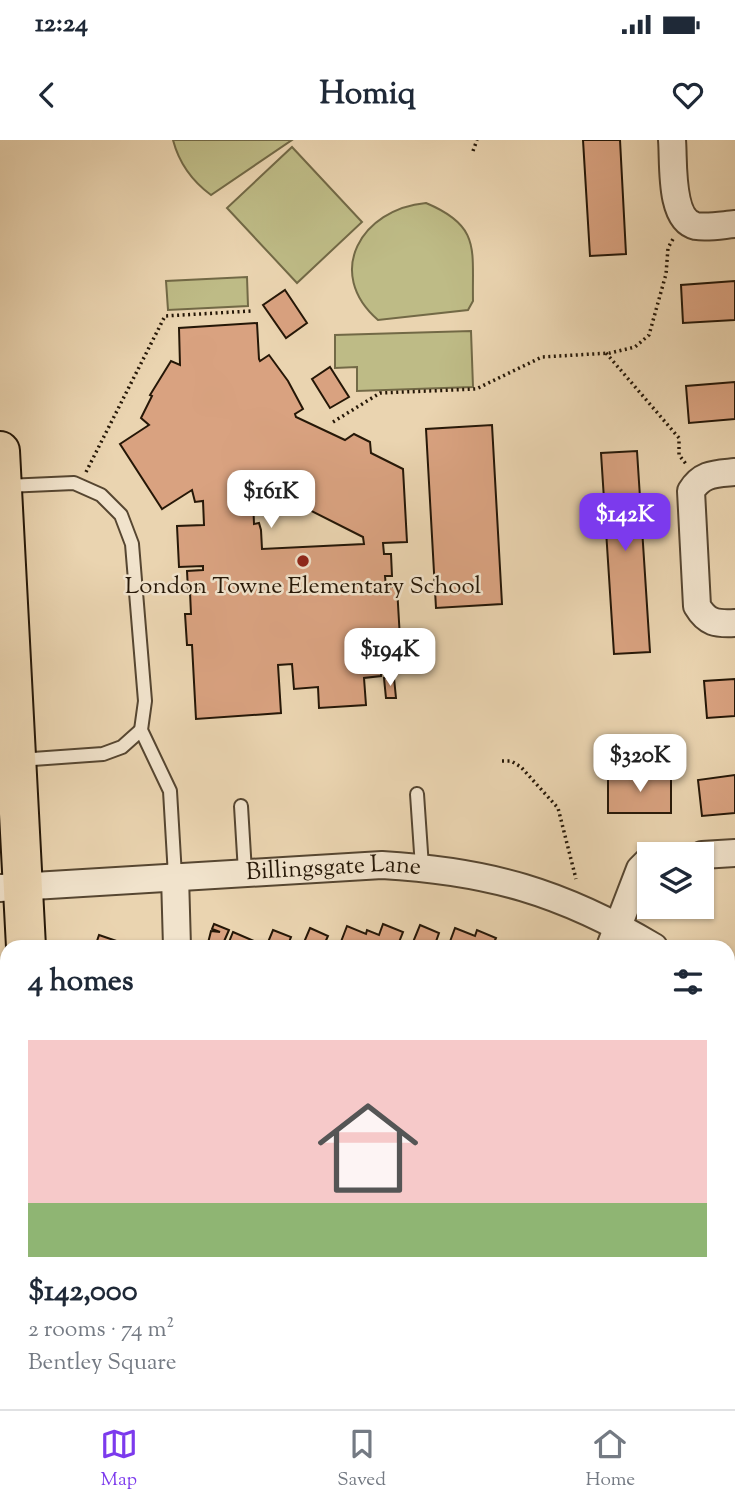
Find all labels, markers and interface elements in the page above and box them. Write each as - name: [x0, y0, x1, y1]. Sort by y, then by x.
- text: 12:24: [35, 6, 88, 43]
- text: Homiq: [319, 72, 416, 118]
- icon: back: [28, 76, 66, 114]
- icon: heart: [669, 76, 707, 114]
- pin: $161K: [222, 470, 320, 530]
- text: $161K: [243, 476, 299, 509]
- pin: $142K: [576, 494, 674, 553]
- text: $142K: [595, 499, 655, 532]
- marker: London Towne Elementary School: [295, 553, 311, 569]
- place label: London Towne Elementary School: [125, 570, 481, 604]
- pin: $194K: [341, 629, 439, 688]
- text: $194K: [360, 634, 420, 667]
- pin: $320K: [591, 734, 689, 794]
- text: $320K: [609, 740, 671, 773]
- map controls: [637, 842, 714, 919]
- button: layers: [637, 842, 714, 919]
- street label: Billingsgate Lane: [245, 848, 422, 890]
- text: 4 homes: [28, 961, 134, 1004]
- icon: filters: [669, 963, 707, 1001]
- icon: home: [305, 1085, 431, 1211]
- text: $142,000: [28, 1271, 138, 1314]
- text: 2 rooms · 74 m²: [28, 1314, 174, 1347]
- text: Bentley Square: [28, 1347, 177, 1380]
- tab: Map: [100, 1425, 138, 1494]
- tab: Saved: [337, 1425, 386, 1494]
- tab: Home: [585, 1425, 635, 1494]

